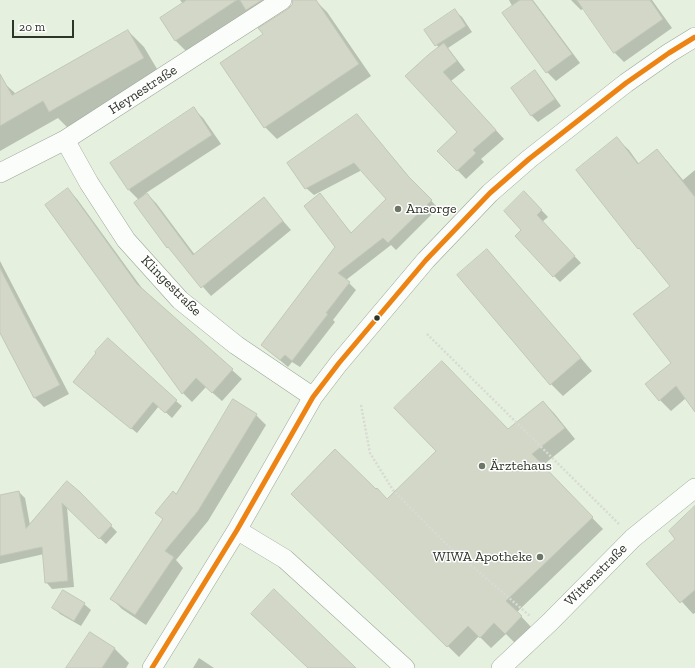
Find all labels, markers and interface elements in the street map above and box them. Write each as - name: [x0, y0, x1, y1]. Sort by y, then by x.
- scale bar: [14, 12, 76, 38]
- text: 20 m: [19, 20, 45, 34]
- street label: Heynestraße: [106, 62, 180, 118]
- place label: Ansorge: [406, 201, 457, 217]
- marker: Ansorge: [393, 204, 403, 214]
- street label: Klingestraße: [137, 252, 205, 320]
- unlabelled marker: [372, 313, 382, 323]
- place label: Ärztehaus: [490, 458, 552, 474]
- marker: Ärztehaus: [477, 461, 487, 471]
- street label: Wittenstraße: [561, 540, 631, 610]
- place label: WIWA Apotheke: [433, 549, 532, 565]
- marker: WIWA Apotheke: [535, 552, 545, 562]

